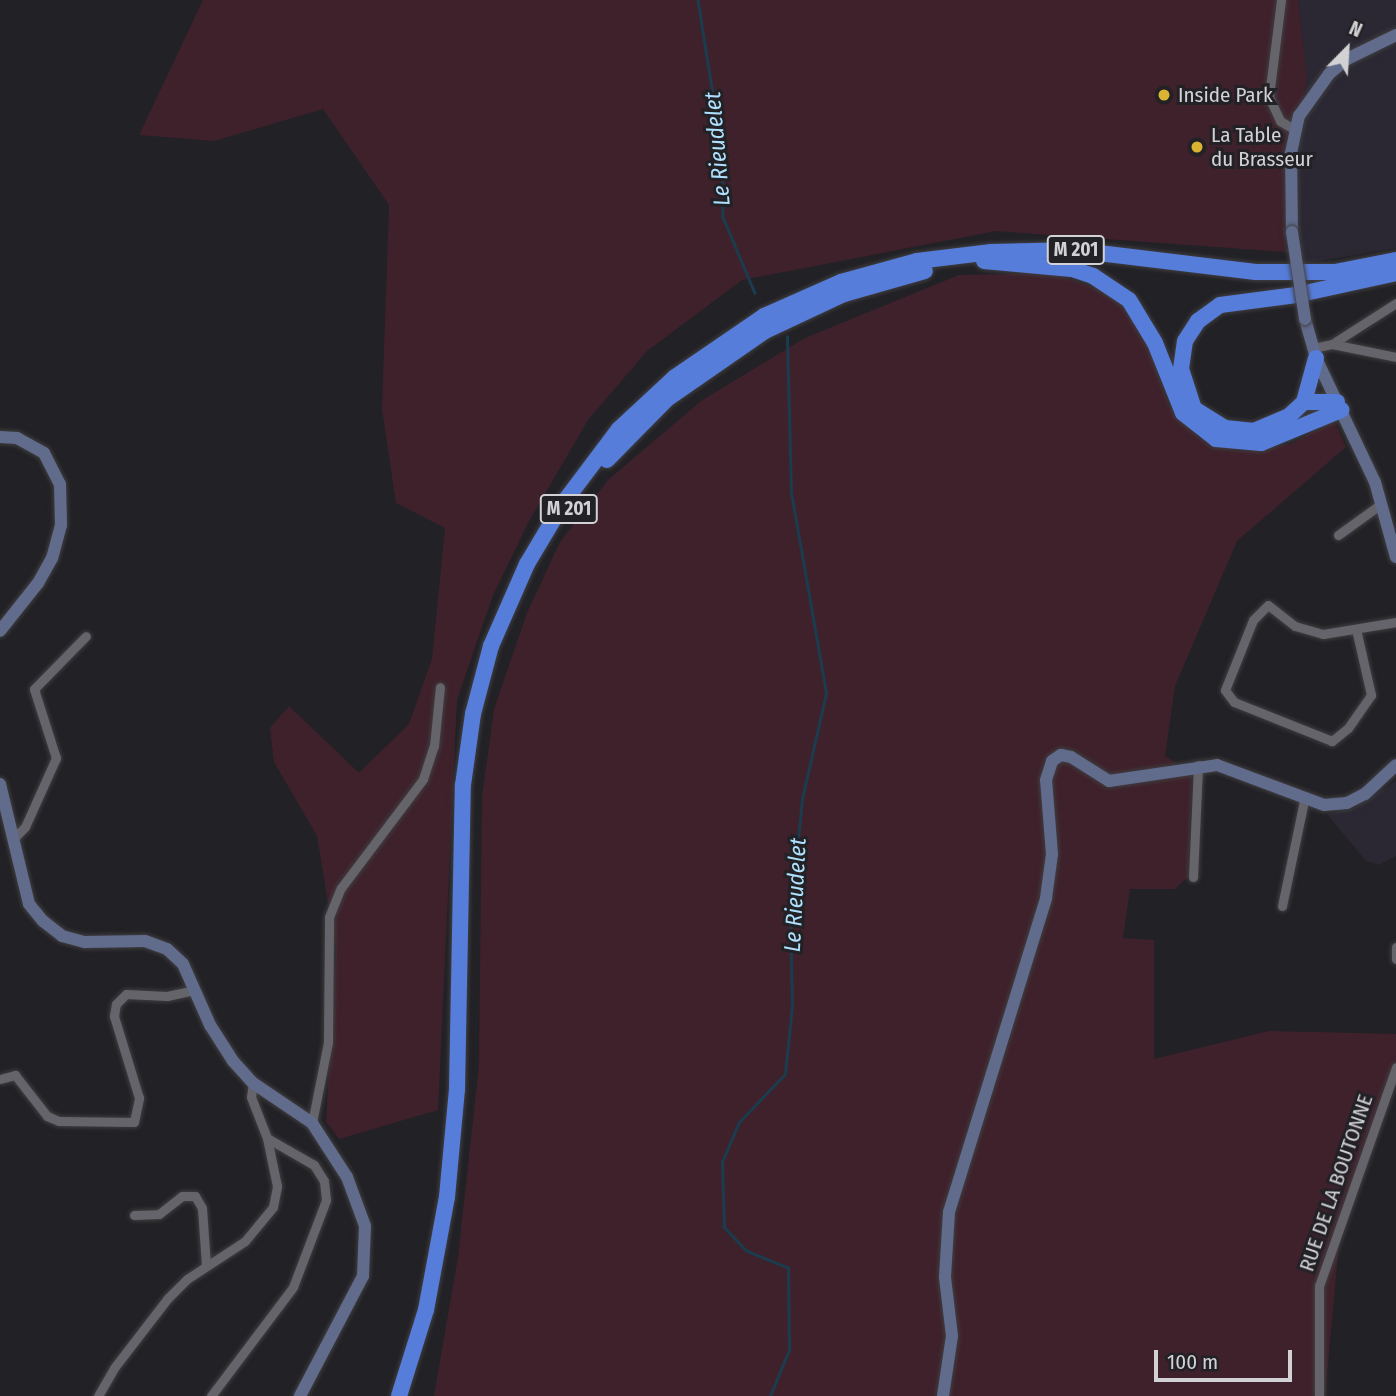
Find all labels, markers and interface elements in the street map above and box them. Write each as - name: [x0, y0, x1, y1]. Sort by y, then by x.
- north arrow: [1312, 14, 1382, 84]
- text: N: [1346, 17, 1366, 42]
- place label: Inside Park: [1178, 82, 1273, 108]
- marker: Inside Park: [1156, 87, 1172, 103]
- water label: Le Rieudelet: [698, 91, 736, 207]
- place label: La Table du Brasseur: [1211, 122, 1313, 172]
- marker: La Table du Brasseur: [1189, 139, 1205, 155]
- road number: M 201: [1046, 234, 1106, 266]
- road number: M 201: [539, 494, 599, 524]
- water label: Le Rieudelet: [778, 837, 812, 953]
- street label: RUE DE LA BOUTONNE: [1294, 1091, 1378, 1275]
- scale bar: [1158, 1336, 1296, 1380]
- text: 100 m: [1167, 1349, 1218, 1375]

